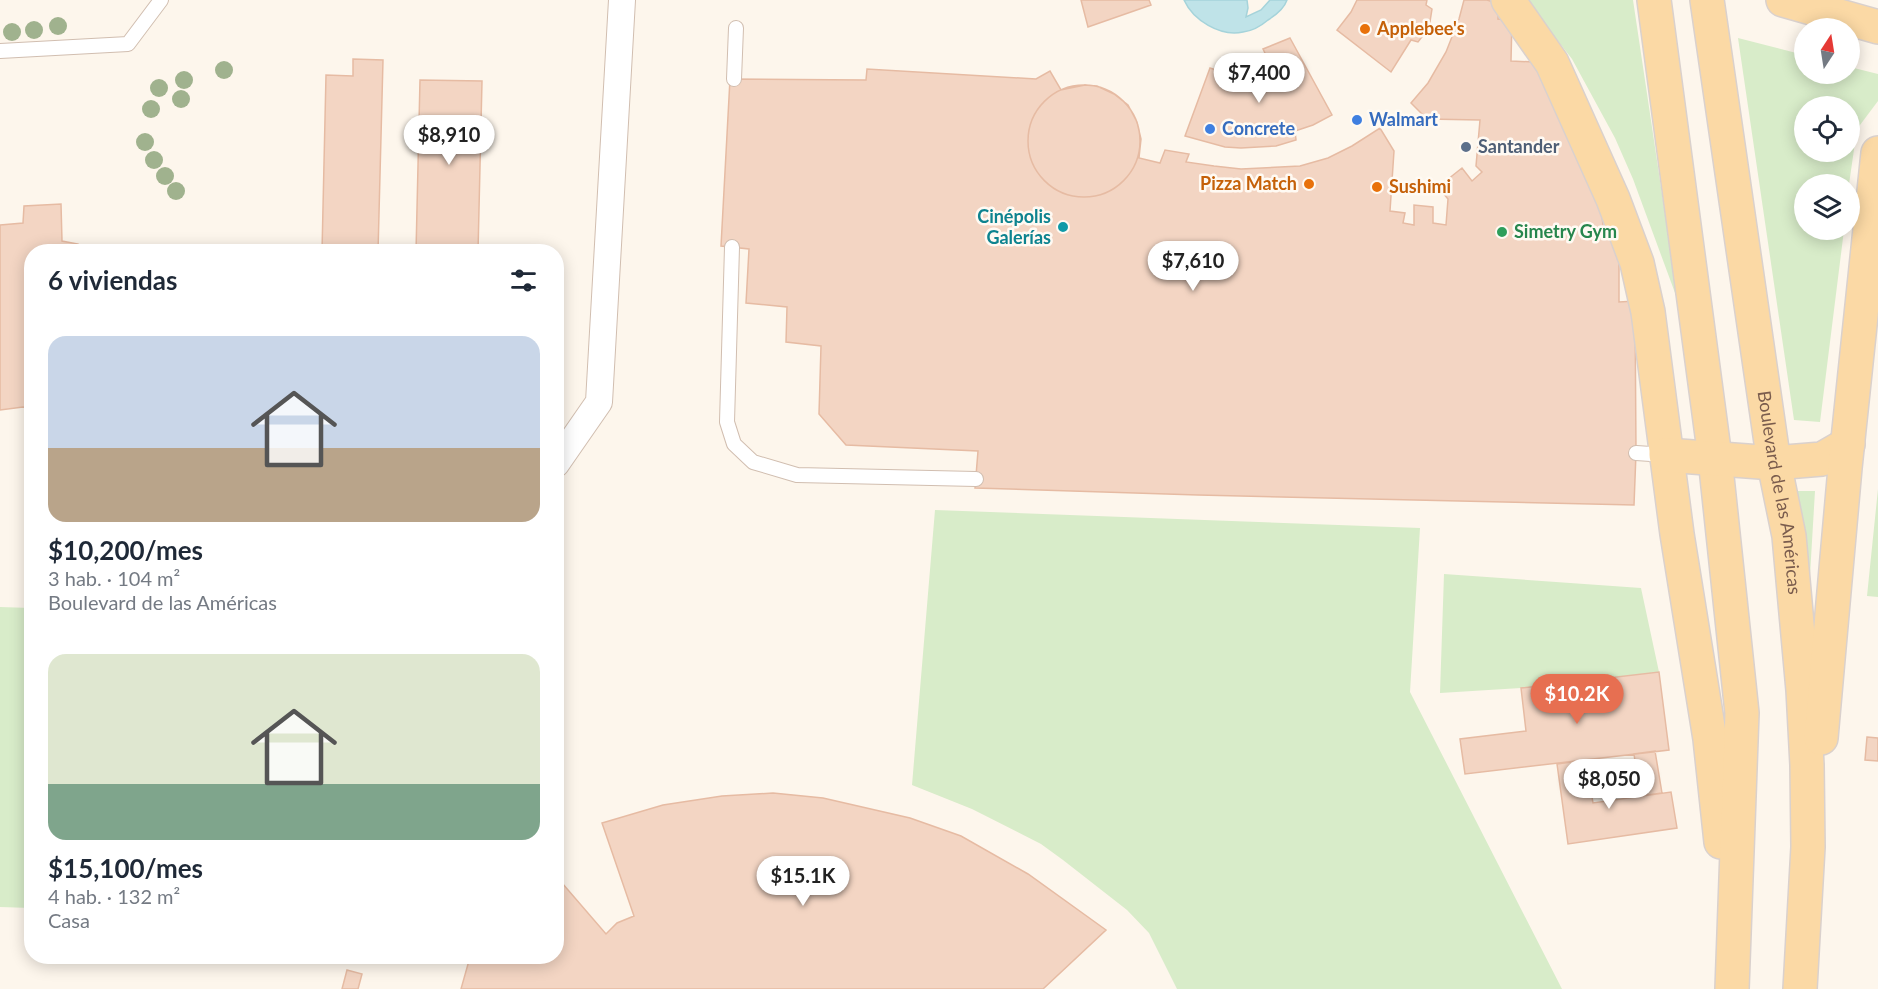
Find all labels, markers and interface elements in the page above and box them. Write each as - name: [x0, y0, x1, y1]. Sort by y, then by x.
- place label: Applebee's: [1376, 17, 1465, 39]
- north arrow: [1794, 18, 1860, 84]
- map controls: [1794, 18, 1860, 240]
- marker: Applebee's: [1358, 22, 1372, 36]
- pin: $7,400: [1210, 53, 1308, 104]
- text: $7,400: [1228, 60, 1290, 84]
- button: locate: [1794, 96, 1860, 162]
- place label: Walmart: [1369, 108, 1438, 130]
- marker: Walmart: [1350, 113, 1364, 127]
- pin: $8,910: [400, 115, 498, 166]
- place label: Concrete: [1222, 117, 1295, 139]
- text: $8,910: [418, 122, 480, 146]
- marker: Concrete: [1203, 122, 1217, 136]
- place label: Santander: [1478, 135, 1560, 157]
- marker: Santander: [1459, 140, 1473, 154]
- place label: Pizza Match: [1200, 172, 1297, 194]
- button: layers: [1794, 174, 1860, 240]
- place label: Sushimi: [1389, 175, 1451, 197]
- marker: Pizza Match: [1302, 177, 1316, 191]
- marker: Sushimi: [1370, 180, 1384, 194]
- place label: Cinépolis Galerías: [977, 205, 1051, 248]
- marker: Cinépolis Galerías: [1056, 220, 1070, 234]
- place label: Simetry Gym: [1514, 220, 1617, 242]
- marker: Simetry Gym: [1495, 225, 1509, 239]
- pin: $7,610: [1144, 241, 1242, 292]
- text: $7,610: [1162, 248, 1224, 272]
- text: 6 viviendas: [48, 264, 177, 296]
- icon: filters: [507, 264, 540, 297]
- icon: home: [240, 375, 348, 483]
- street label: Boulevard de las Américas: [1754, 389, 1806, 596]
- text: $10,200/mes: [48, 534, 203, 566]
- text: 3 hab. · 104 m²: [48, 566, 180, 590]
- text: Boulevard de las Américas: [48, 590, 277, 614]
- pin: $10.2K: [1528, 674, 1626, 725]
- text: $10.2K: [1545, 681, 1609, 705]
- icon: home: [240, 693, 348, 801]
- pin: $8,050: [1560, 759, 1658, 810]
- text: $8,050: [1578, 766, 1640, 790]
- text: $15,100/mes: [48, 852, 203, 884]
- pin: $15.1K: [754, 856, 852, 907]
- text: $15.1K: [771, 863, 835, 887]
- text: 4 hab. · 132 m²: [48, 884, 180, 908]
- text: Casa: [48, 908, 90, 932]

